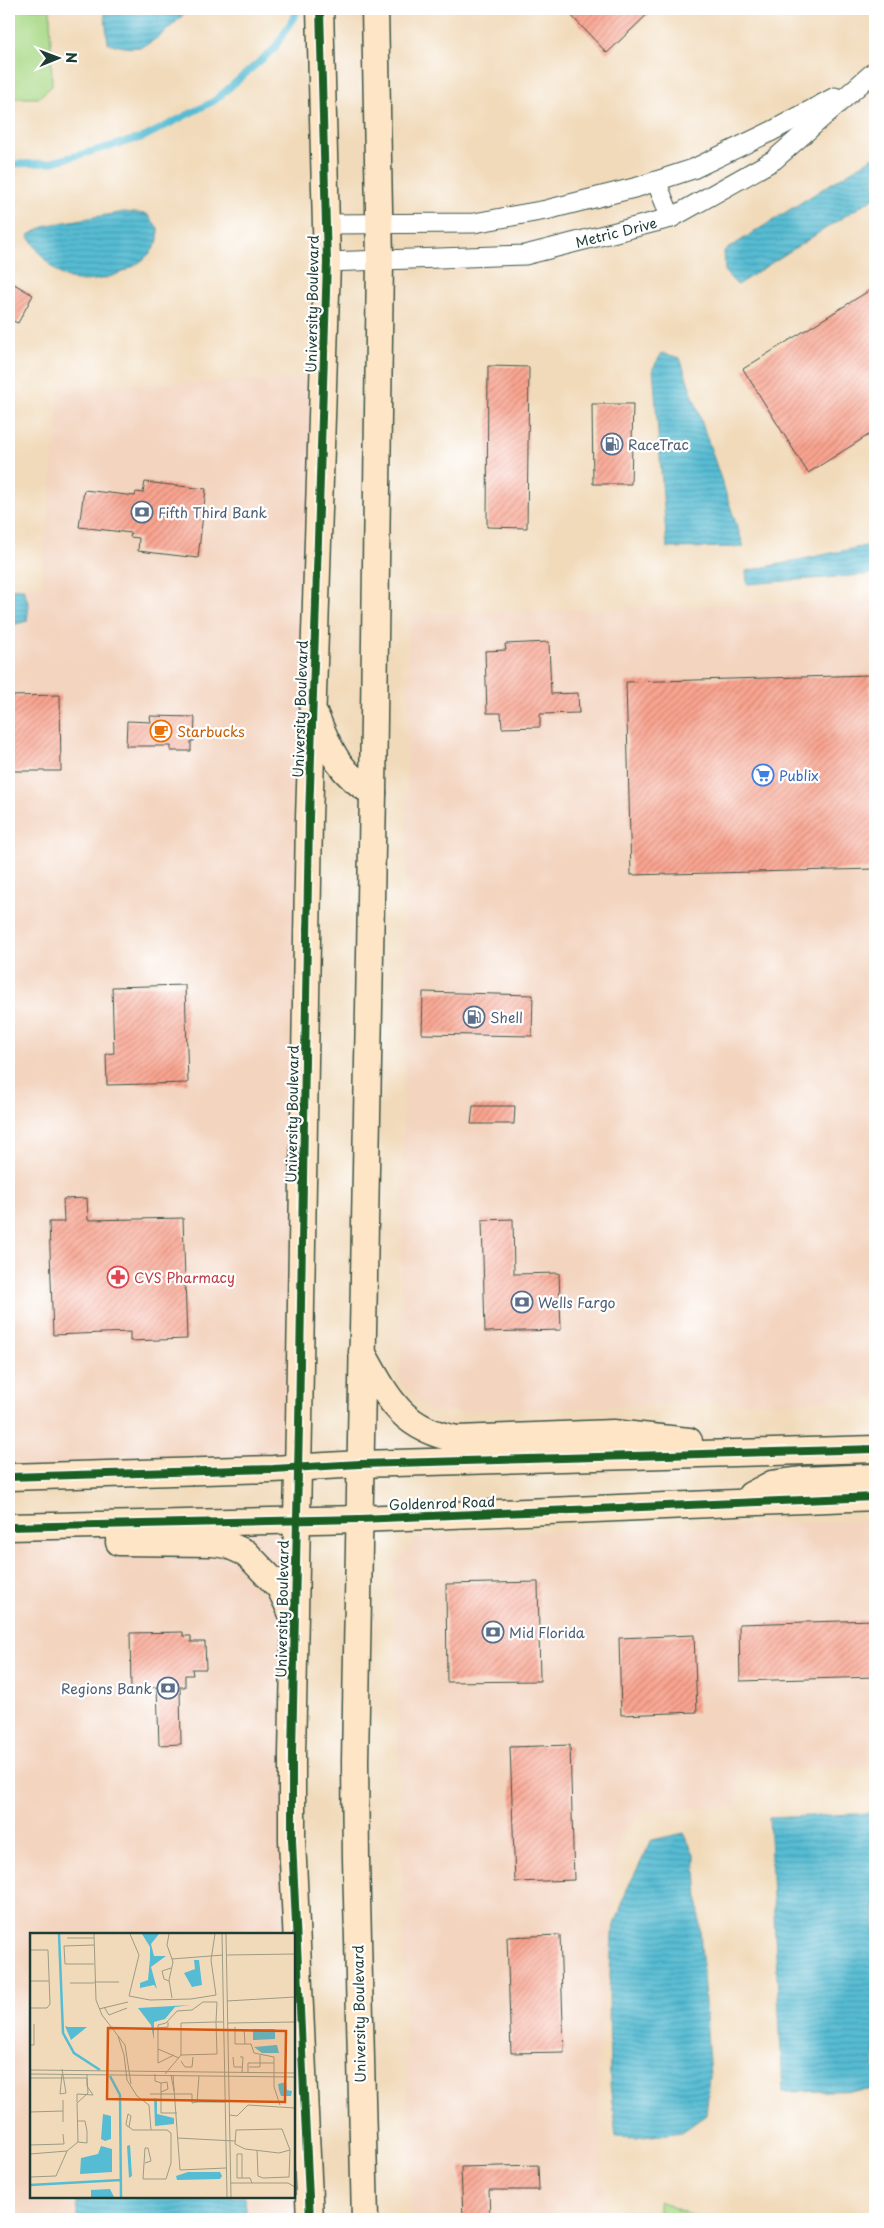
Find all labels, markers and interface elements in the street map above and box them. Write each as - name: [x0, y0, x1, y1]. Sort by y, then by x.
- north arrow: [32, 32, 82, 82]
- text: N: [61, 52, 82, 63]
- street label: Metric Drive: [573, 211, 659, 252]
- street label: University Boulevard: [300, 235, 324, 373]
- fuel station icon: RaceTrac: [600, 432, 624, 456]
- place label: RaceTrac: [628, 434, 689, 455]
- bank icon: Fifth Third Bank: [130, 500, 154, 524]
- place label: Fifth Third Bank: [158, 502, 268, 523]
- street label: University Boulevard: [287, 639, 313, 778]
- cafe icon: Starbucks: [149, 719, 173, 743]
- place label: Starbucks: [177, 721, 245, 742]
- supermarket icon: Publix: [751, 763, 775, 787]
- place label: Publix: [779, 765, 819, 786]
- fuel station icon: Shell: [462, 1005, 486, 1029]
- place label: Shell: [490, 1007, 523, 1028]
- street label: University Boulevard: [280, 1045, 304, 1183]
- pharmacy icon: CVS Pharmacy: [106, 1265, 130, 1289]
- place label: CVS Pharmacy: [134, 1267, 235, 1288]
- bank icon: Wells Fargo: [510, 1290, 534, 1314]
- place label: Wells Fargo: [538, 1292, 616, 1313]
- street label: Goldenrod Road: [388, 1491, 496, 1515]
- street label: University Boulevard: [270, 1540, 294, 1678]
- bank icon: Mid Florida: [481, 1620, 505, 1644]
- place label: Mid Florida: [509, 1622, 585, 1643]
- bank icon: Regions Bank: [156, 1676, 180, 1700]
- place label: Regions Bank: [61, 1678, 152, 1699]
- inset map: [30, 1933, 295, 2198]
- street label: University Boulevard: [347, 1945, 371, 2083]

